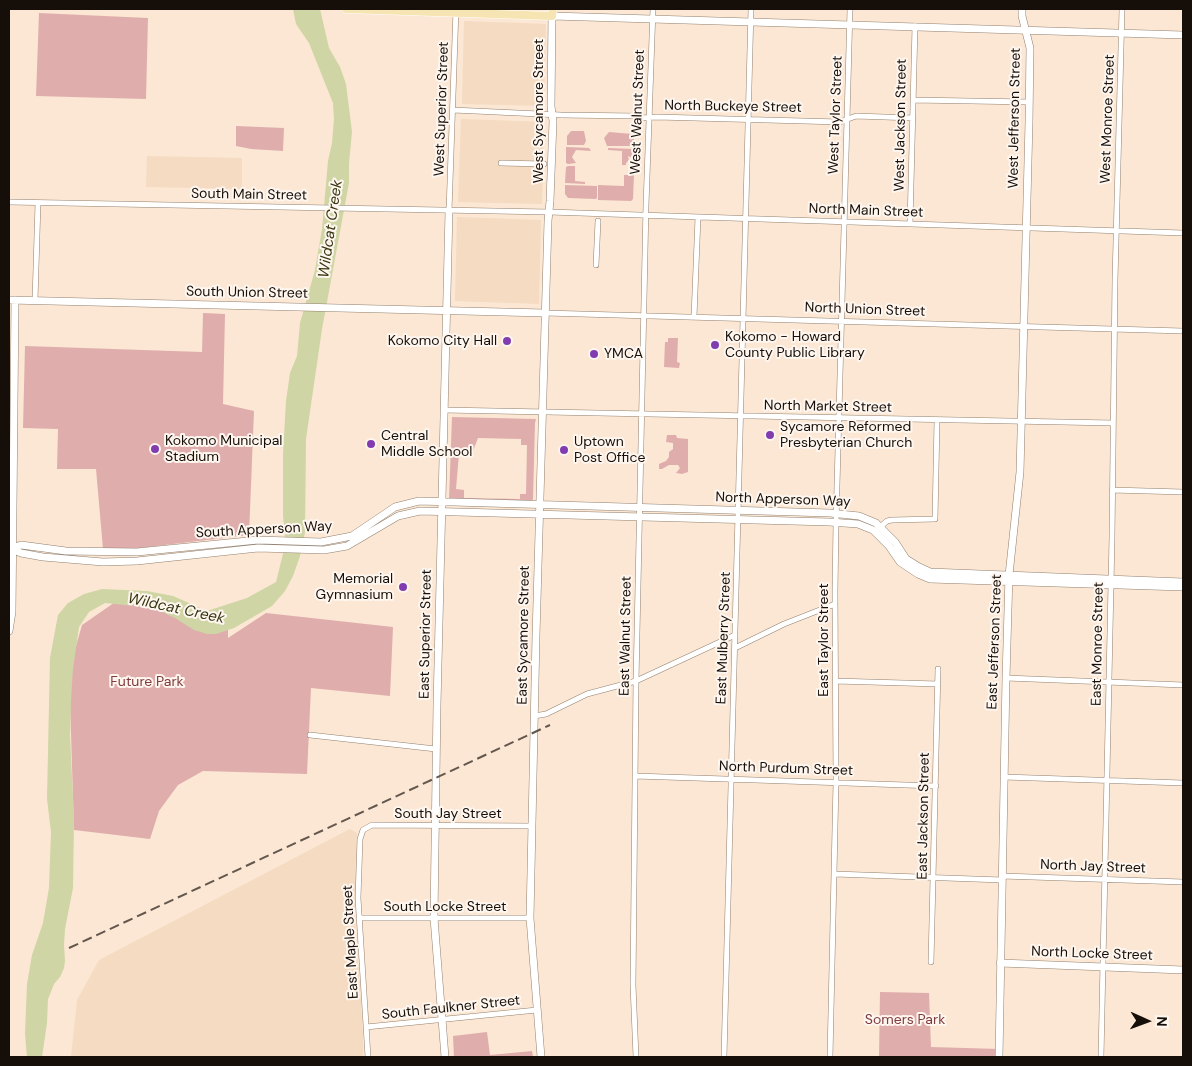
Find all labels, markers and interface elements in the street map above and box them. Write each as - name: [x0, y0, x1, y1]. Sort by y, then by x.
- street label: West Sycamore Street: [531, 39, 547, 183]
- street label: West Superior Street: [431, 41, 453, 177]
- street label: West Jefferson Street: [1005, 47, 1025, 189]
- street label: West Walnut Street: [627, 49, 649, 175]
- street label: West Monroe Street: [1097, 54, 1119, 184]
- street label: West Taylor Street: [826, 55, 846, 175]
- street label: West Jackson Street: [891, 58, 911, 192]
- street label: North Buckeye Street: [664, 97, 802, 117]
- water label: Wildcat Creek: [315, 179, 347, 279]
- street label: South Main Street: [191, 186, 307, 204]
- street label: North Main Street: [808, 201, 924, 221]
- street label: South Union Street: [186, 284, 308, 302]
- street label: North Union Street: [804, 299, 926, 321]
- place label: Kokomo - Howard County Public Library: [725, 329, 865, 362]
- place label: Kokomo City Hall: [388, 333, 497, 349]
- marker: Kokomo City Hall: [501, 335, 513, 347]
- marker: Kokomo - Howard County Public Library: [709, 339, 721, 351]
- place label: YMCA: [604, 346, 643, 362]
- marker: YMCA: [588, 348, 600, 360]
- street label: North Market Street: [764, 397, 892, 417]
- place label: Sycamore Reformed Presbyterian Church: [780, 419, 912, 452]
- place label: Central Middle School: [381, 428, 472, 461]
- marker: Sycamore Reformed Presbyterian Church: [764, 429, 776, 441]
- place label: Kokomo Municipal Stadium: [165, 433, 282, 466]
- place label: Uptown Post Office: [574, 434, 645, 467]
- marker: Central Middle School: [365, 438, 377, 450]
- marker: Kokomo Municipal Stadium: [149, 443, 161, 455]
- marker: Uptown Post Office: [558, 444, 570, 456]
- street label: North Apperson Way: [715, 489, 851, 511]
- street label: South Apperson Way: [195, 518, 333, 542]
- street label: East Sycamore Street: [514, 565, 534, 705]
- street label: East Superior Street: [416, 569, 436, 699]
- place label: Memorial Gymnasium: [316, 571, 393, 604]
- street label: East Mulberry Street: [713, 571, 735, 705]
- street label: East Jefferson Street: [984, 574, 1006, 710]
- street label: East Walnut Street: [617, 576, 635, 696]
- marker: Memorial Gymnasium: [397, 581, 409, 593]
- street label: East Monroe Street: [1089, 582, 1107, 706]
- street label: East Taylor Street: [816, 583, 832, 697]
- water label: Wildcat Creek: [126, 590, 226, 628]
- park label: Future Park: [110, 674, 184, 690]
- street label: East Jackson Street: [914, 752, 934, 880]
- street label: North Purdum Street: [719, 758, 853, 780]
- street label: South Jay Street: [394, 806, 502, 822]
- street label: North Jay Street: [1040, 857, 1146, 877]
- street label: East Maple Street: [340, 885, 362, 999]
- street label: South Locke Street: [383, 899, 507, 915]
- street label: North Locke Street: [1031, 943, 1153, 965]
- street label: South Faulkner Street: [381, 992, 521, 1024]
- north arrow: [1122, 996, 1172, 1046]
- park label: Somers Park: [865, 1012, 945, 1028]
- text: N: [1153, 1016, 1171, 1027]

